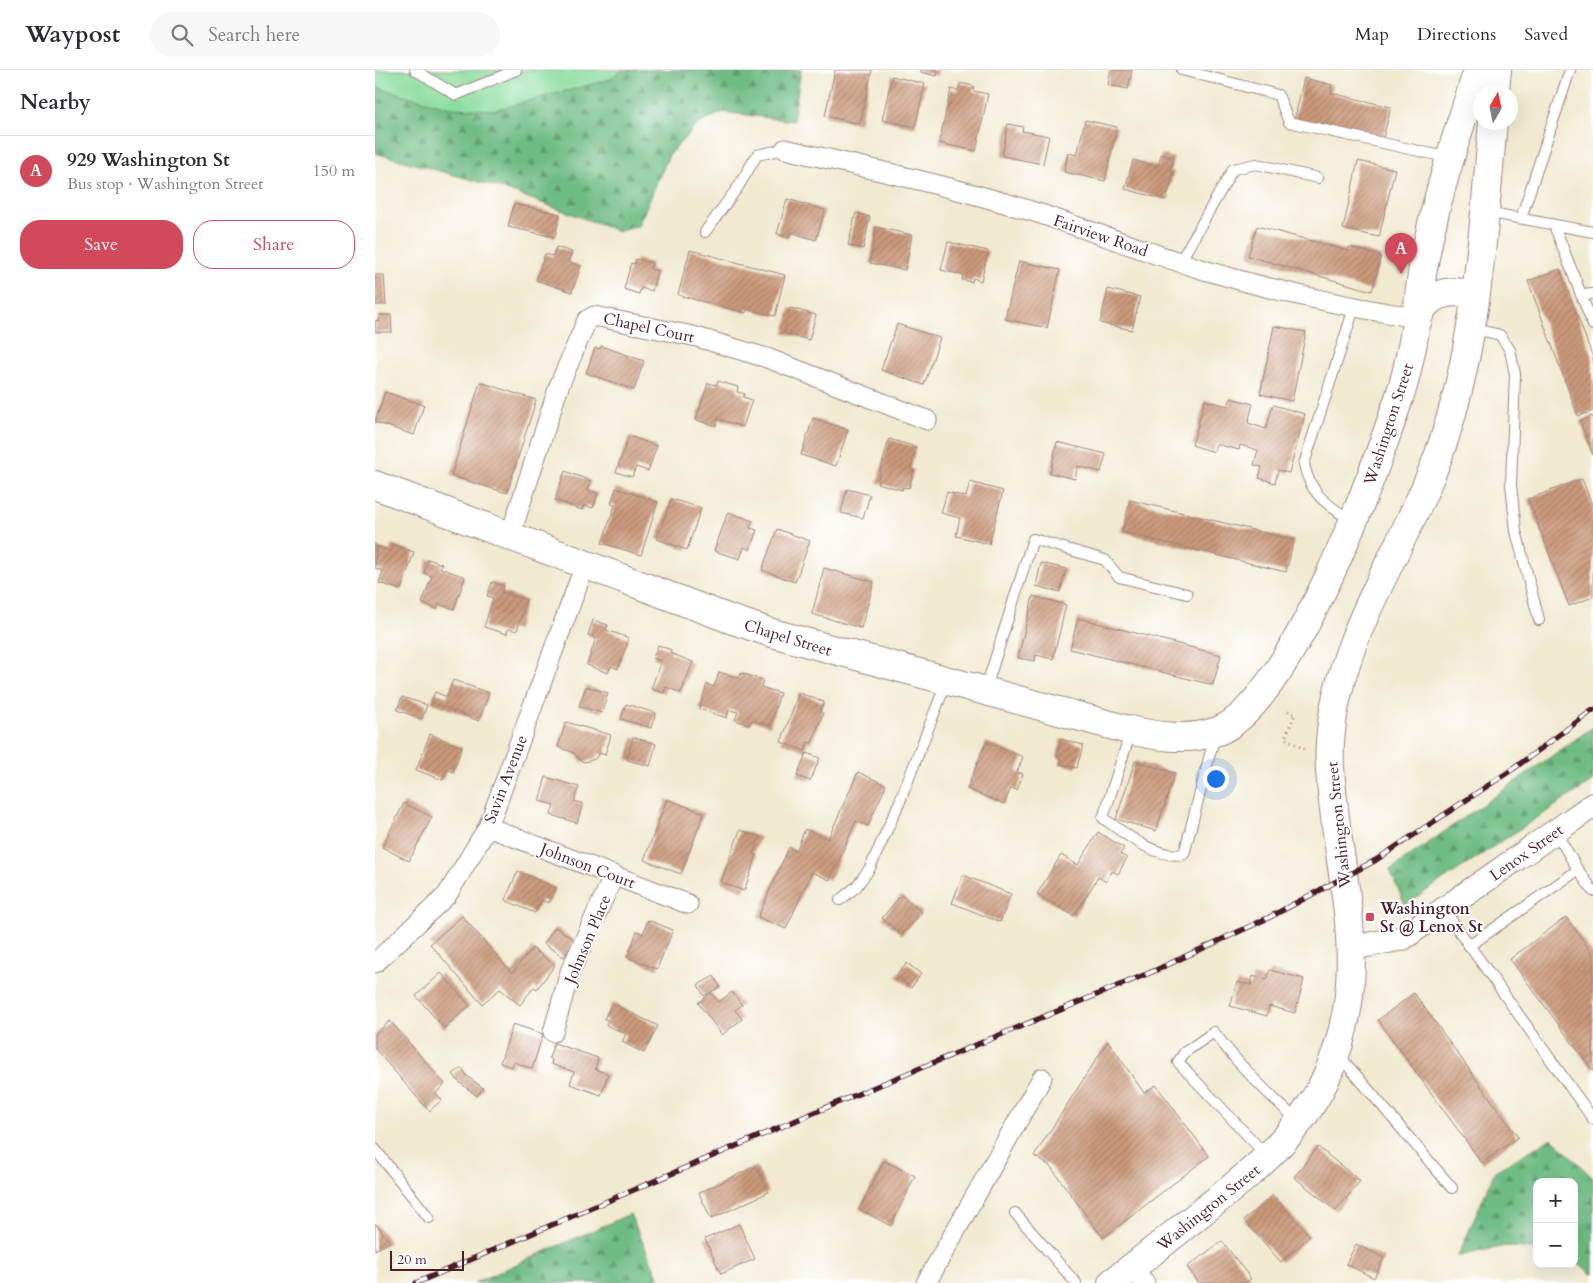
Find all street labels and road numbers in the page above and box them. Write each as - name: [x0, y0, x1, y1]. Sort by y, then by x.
- street label: Fairview Road: [1051, 210, 1151, 263]
- street label: Chapel Court: [601, 308, 696, 348]
- street label: Washington Street: [1359, 361, 1419, 489]
- street label: Chapel Street: [741, 614, 834, 662]
- street label: Savin Avenue: [479, 732, 533, 827]
- street label: Washington Street: [1321, 761, 1357, 890]
- street label: Lenox Street: [1485, 819, 1568, 886]
- street label: Johnson Court: [535, 837, 638, 894]
- street label: Johnson Place: [559, 892, 616, 989]
- street label: Washington Street: [1152, 1159, 1265, 1257]

